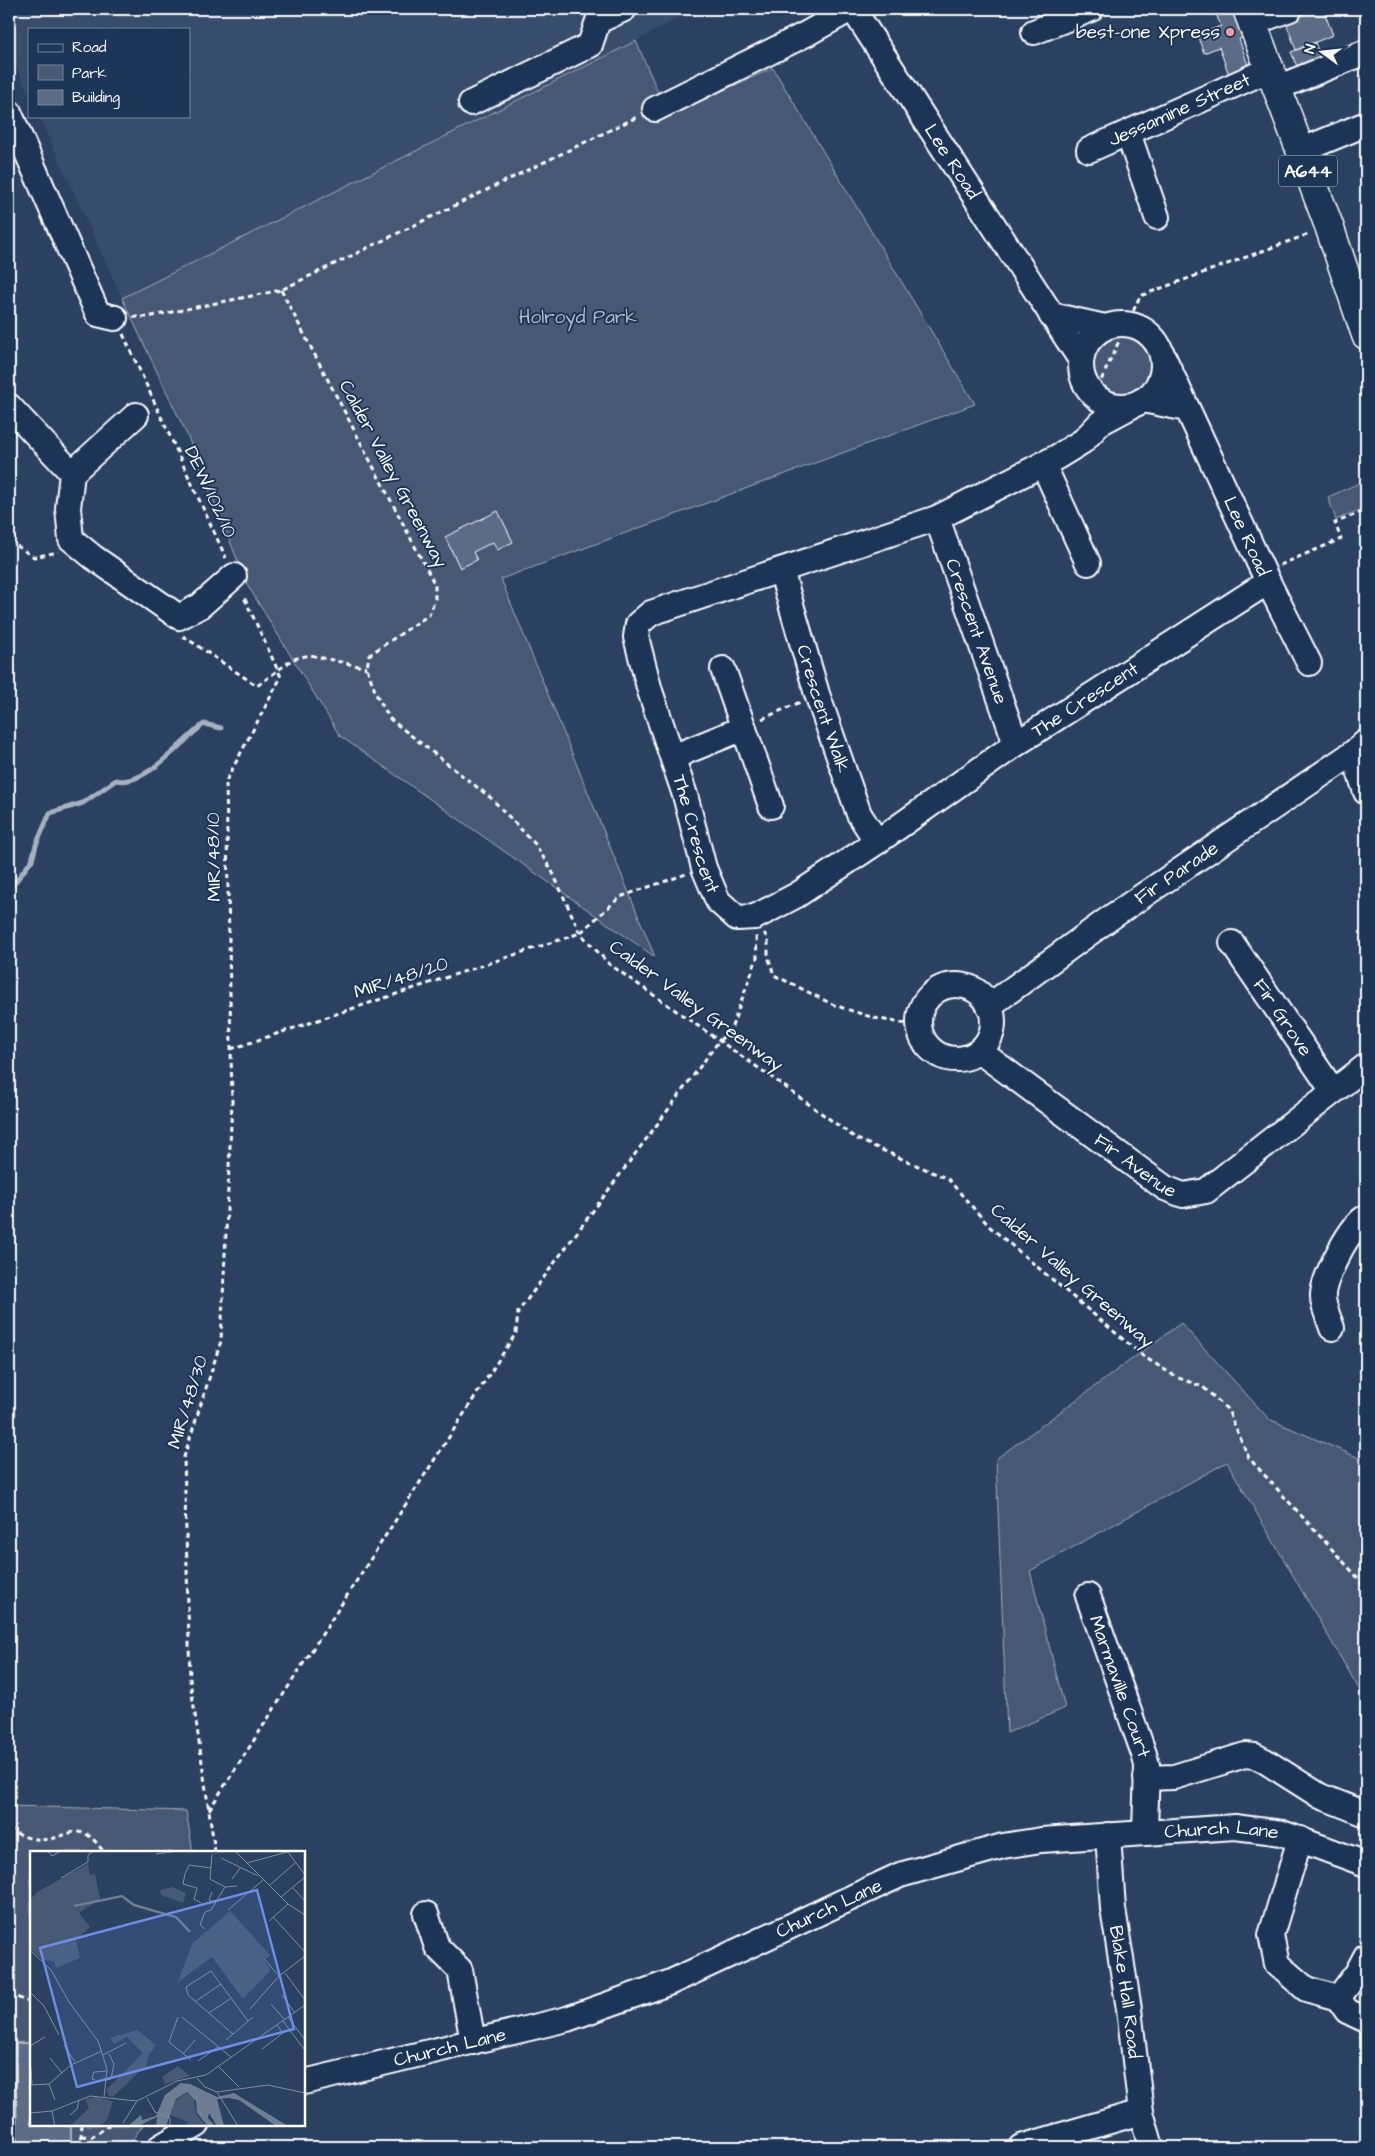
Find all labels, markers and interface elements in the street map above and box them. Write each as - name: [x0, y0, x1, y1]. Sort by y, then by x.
- place label: best-one Xpress: [1076, 19, 1220, 46]
- marker: best-one Xpress: [1224, 26, 1236, 38]
- legend: [28, 28, 190, 118]
- north arrow: [1298, 28, 1348, 78]
- text: Road: [72, 37, 107, 58]
- text: N: [1300, 42, 1321, 56]
- text: Park: [72, 63, 107, 84]
- street label: Jessamine Street: [1104, 66, 1255, 153]
- text: Building: [72, 87, 120, 109]
- street label: Lee Road: [918, 119, 987, 205]
- road number: A644: [1279, 156, 1337, 187]
- park label: Holroyd Park: [519, 304, 637, 332]
- street label: Calder Valley Greenway: [331, 375, 454, 574]
- street label: DEW/102/10: [177, 442, 243, 542]
- street label: Lee Road: [1217, 492, 1277, 581]
- street label: Crescent Avenue: [939, 555, 1015, 708]
- street label: Crescent Walk: [790, 642, 857, 777]
- street label: The Crescent: [1026, 655, 1144, 744]
- street label: The Crescent: [666, 771, 727, 898]
- street label: MIR/48/10: [200, 812, 228, 902]
- street label: Fir Parade: [1129, 835, 1224, 911]
- street label: Calder Valley Greenway: [603, 934, 789, 1080]
- street label: MIR/48/20: [350, 950, 452, 1006]
- street label: Fir Grove: [1247, 973, 1319, 1062]
- street label: Fir Avenue: [1089, 1127, 1180, 1205]
- street label: Calder Valley Greenway: [984, 1197, 1160, 1356]
- street label: MIR/48/30: [161, 1352, 215, 1452]
- street label: Marmaville Court: [1082, 1612, 1158, 1761]
- street label: Church Lane: [1163, 1813, 1280, 1846]
- inset map: [30, 1851, 305, 2126]
- street label: Church Lane: [771, 1872, 886, 1945]
- street label: Blake Hall Road: [1102, 1923, 1148, 2060]
- street label: Church Lane: [391, 2021, 509, 2074]

